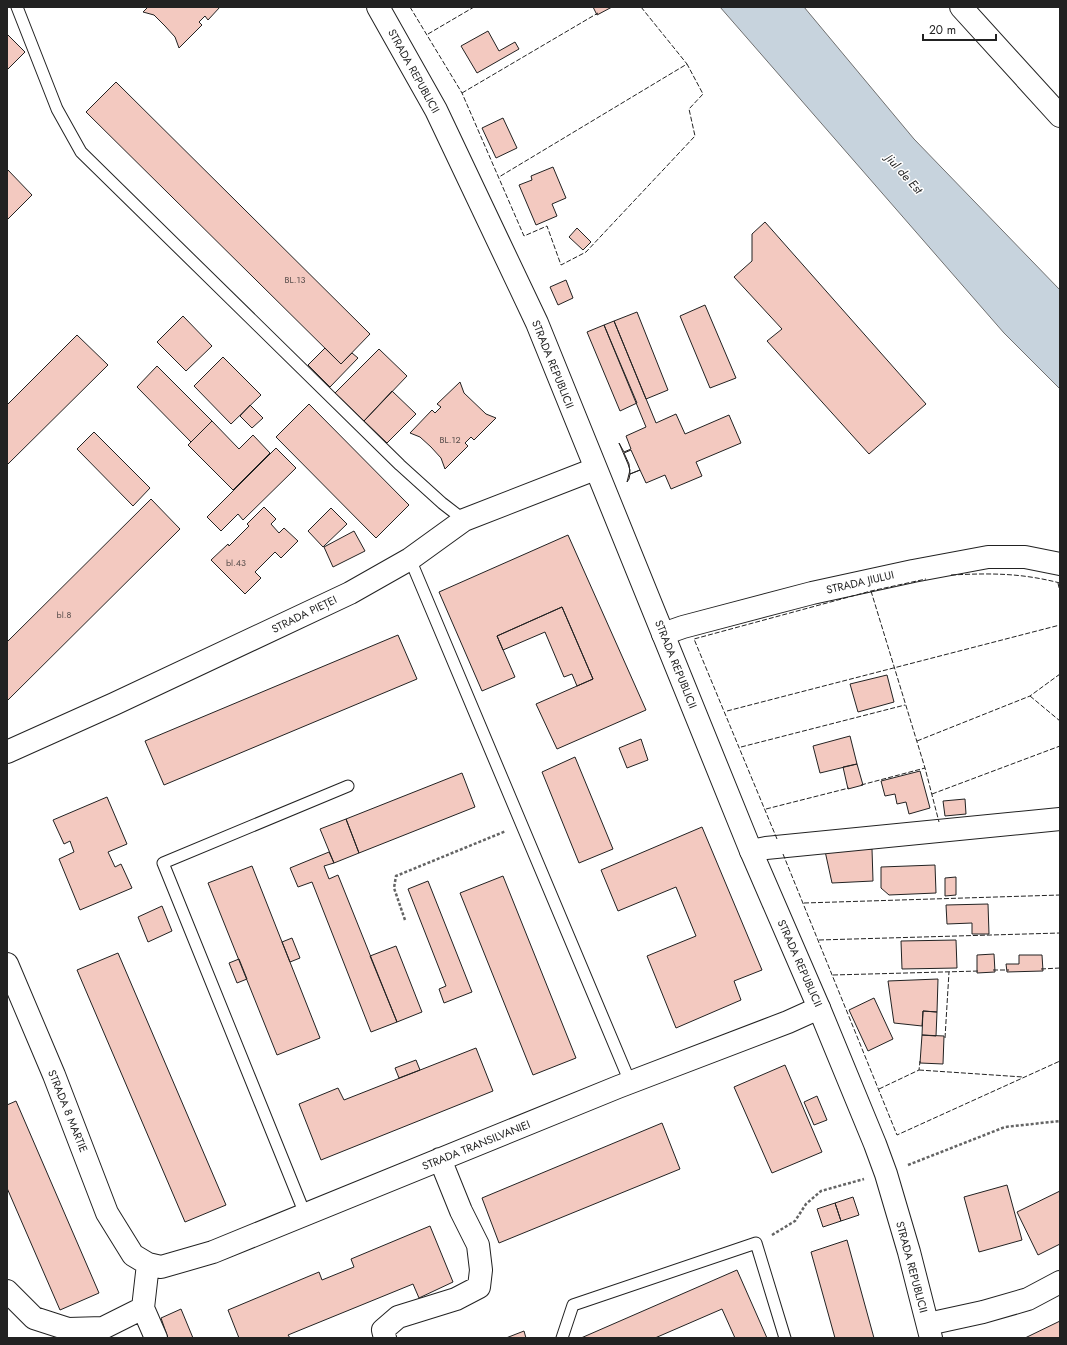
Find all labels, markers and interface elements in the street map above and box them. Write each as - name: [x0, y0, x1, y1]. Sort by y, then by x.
- scale bar: [923, 16, 996, 42]
- text: 20 m: [929, 21, 956, 39]
- street label: STRADA REPUBLICII: [384, 26, 444, 116]
- water label: Jiul de Est: [880, 149, 928, 199]
- house number: BL.13: [284, 273, 306, 286]
- street label: STRADA REPUBLICII: [528, 317, 578, 411]
- house number: BL.12: [439, 433, 461, 446]
- house number: bl.43: [226, 556, 246, 569]
- street label: STRADA JIULUI: [825, 566, 895, 598]
- street label: STRADA PIEȚEI: [269, 591, 339, 637]
- house number: bl.8: [57, 608, 71, 621]
- street label: STRADA REPUBLICII: [651, 617, 701, 711]
- street label: STRADA REPUBLICII: [774, 917, 826, 1009]
- street label: STRADA 8 MARTIE: [44, 1067, 92, 1155]
- street label: STRADA TRANSILVANIEI: [420, 1116, 532, 1174]
- street label: STRADA REPUBLICII: [892, 1219, 932, 1315]

